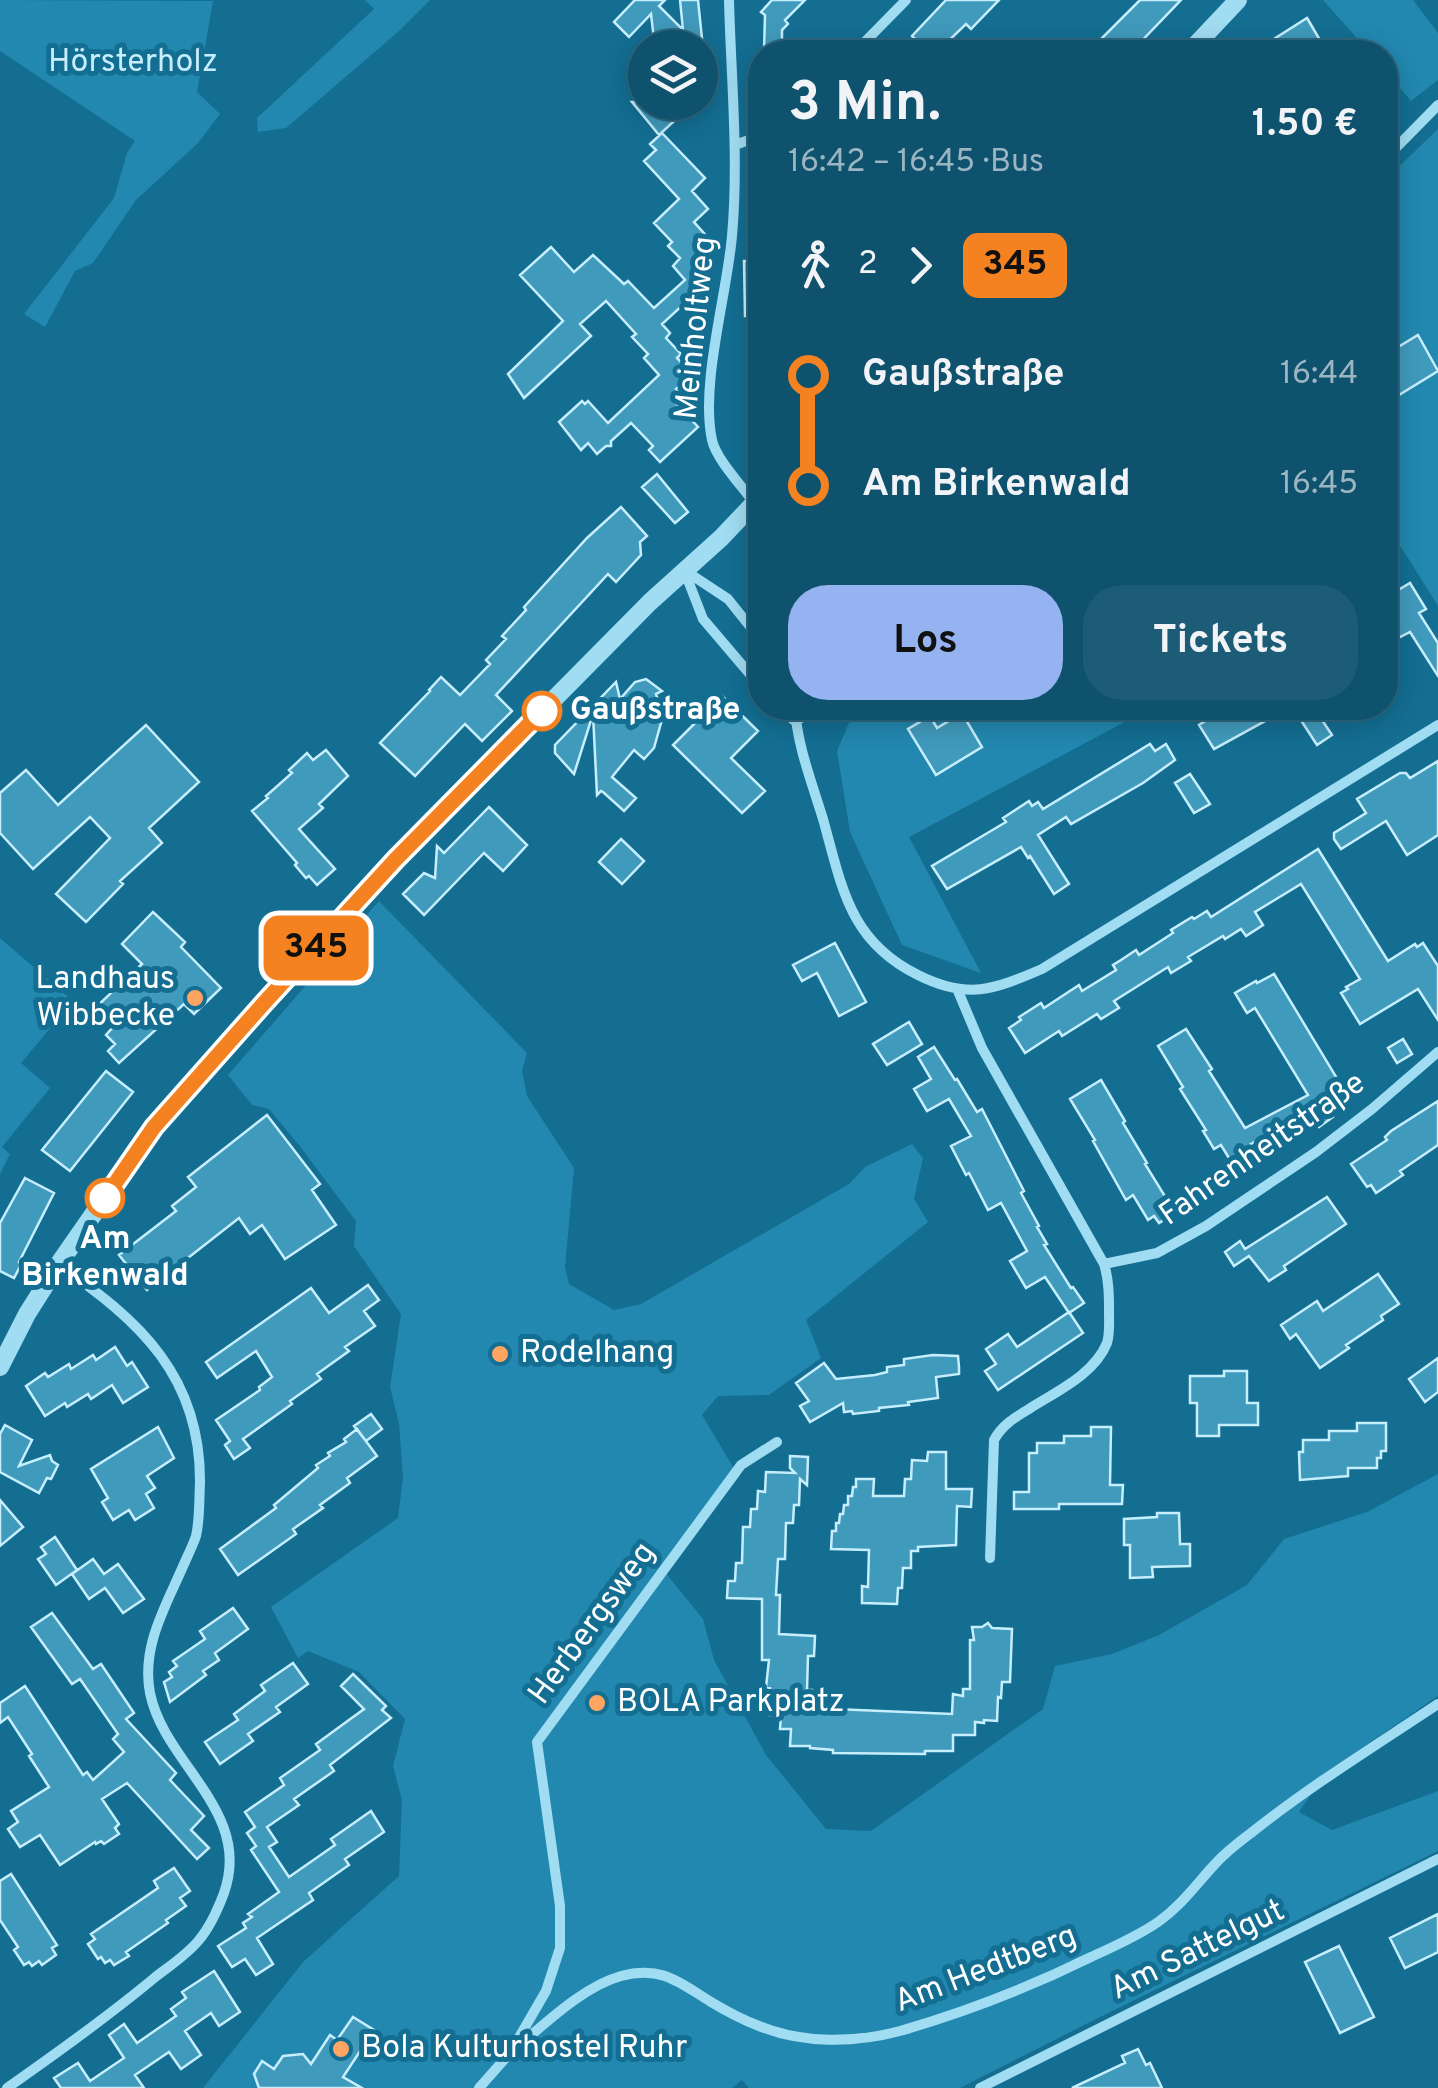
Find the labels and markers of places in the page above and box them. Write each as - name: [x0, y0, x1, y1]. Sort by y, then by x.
- place label: Gaußstraße: [570, 691, 740, 731]
- marker: Gaußstraße: [523, 692, 561, 730]
- place label: Landhaus Wibbecke: [35, 960, 175, 1037]
- marker: Landhaus Wibbecke: [184, 987, 206, 1009]
- marker: Am Birkenwald: [86, 1179, 124, 1217]
- place label: Am Birkenwald: [21, 1220, 189, 1297]
- place label: Rodelhang: [520, 1334, 674, 1374]
- marker: Rodelhang: [489, 1343, 511, 1365]
- place label: BOLA Parkplatz: [617, 1683, 845, 1723]
- marker: BOLA Parkplatz: [586, 1692, 608, 1714]
- place label: Bola Kulturhostel Ruhr: [361, 2029, 687, 2069]
- marker: Bola Kulturhostel Ruhr: [330, 2038, 352, 2060]

